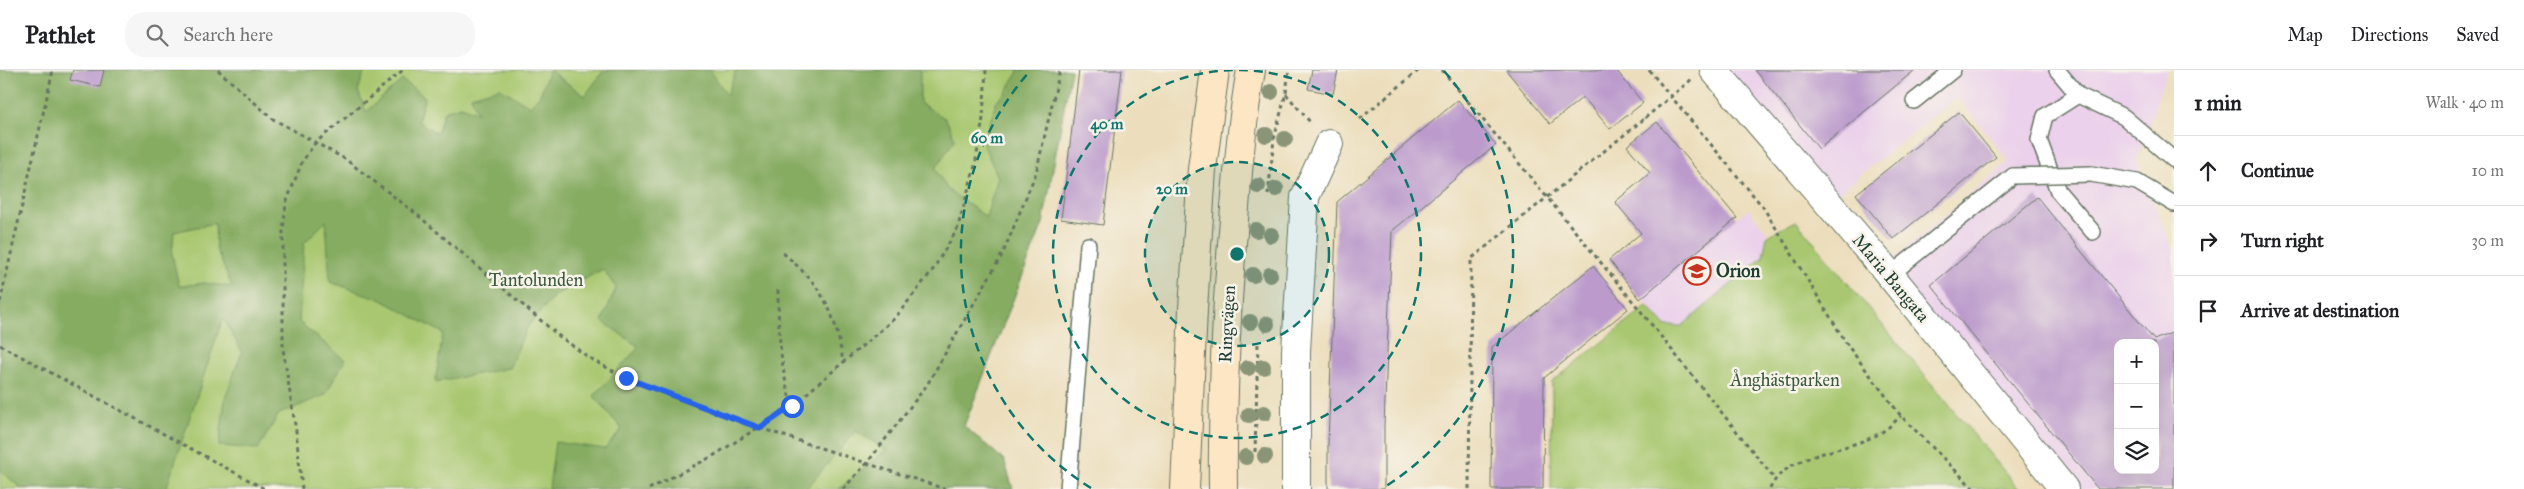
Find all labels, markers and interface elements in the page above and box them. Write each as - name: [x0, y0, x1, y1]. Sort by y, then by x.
- search box: [125, 12, 475, 57]
- text: Pathlet: [25, 20, 95, 50]
- icon: search: [143, 21, 171, 49]
- text: Search here: [183, 23, 273, 46]
- text: Map: [2287, 24, 2323, 46]
- text: Directions: [2351, 24, 2428, 46]
- text: Saved: [2456, 24, 2499, 46]
- text: 1 min: [2194, 90, 2242, 116]
- text: Walk · 40 m: [2426, 93, 2504, 112]
- text: 40 m: [1091, 115, 1124, 134]
- text: 60 m: [971, 129, 1004, 147]
- icon: ahead: [2194, 157, 2222, 185]
- text: Continue: [2241, 159, 2314, 182]
- text: 10 m: [2472, 161, 2504, 180]
- text: 20 m: [1156, 180, 1188, 198]
- icon: right: [2194, 227, 2222, 255]
- street label: Maria Bangata: [1847, 229, 1935, 328]
- text: Turn right: [2241, 229, 2324, 252]
- text: 30 m: [2471, 231, 2504, 250]
- centre of rings: [1228, 245, 1246, 263]
- school or university icon: Orion: [1682, 256, 1712, 286]
- place label: Orion: [1716, 260, 1761, 282]
- park label: Tantolunden: [489, 269, 583, 291]
- street label: Ringvägen: [1214, 284, 1241, 364]
- icon: arrive: [2194, 297, 2222, 325]
- text: Arrive at destination: [2241, 299, 2399, 322]
- map controls: [2114, 339, 2159, 474]
- button: +: [2114, 339, 2159, 384]
- route end: [615, 367, 638, 390]
- park label: Ånghästparken: [1729, 369, 1840, 392]
- button: −: [2114, 384, 2159, 429]
- route start: [781, 395, 804, 418]
- button: layers: [2114, 429, 2159, 474]

